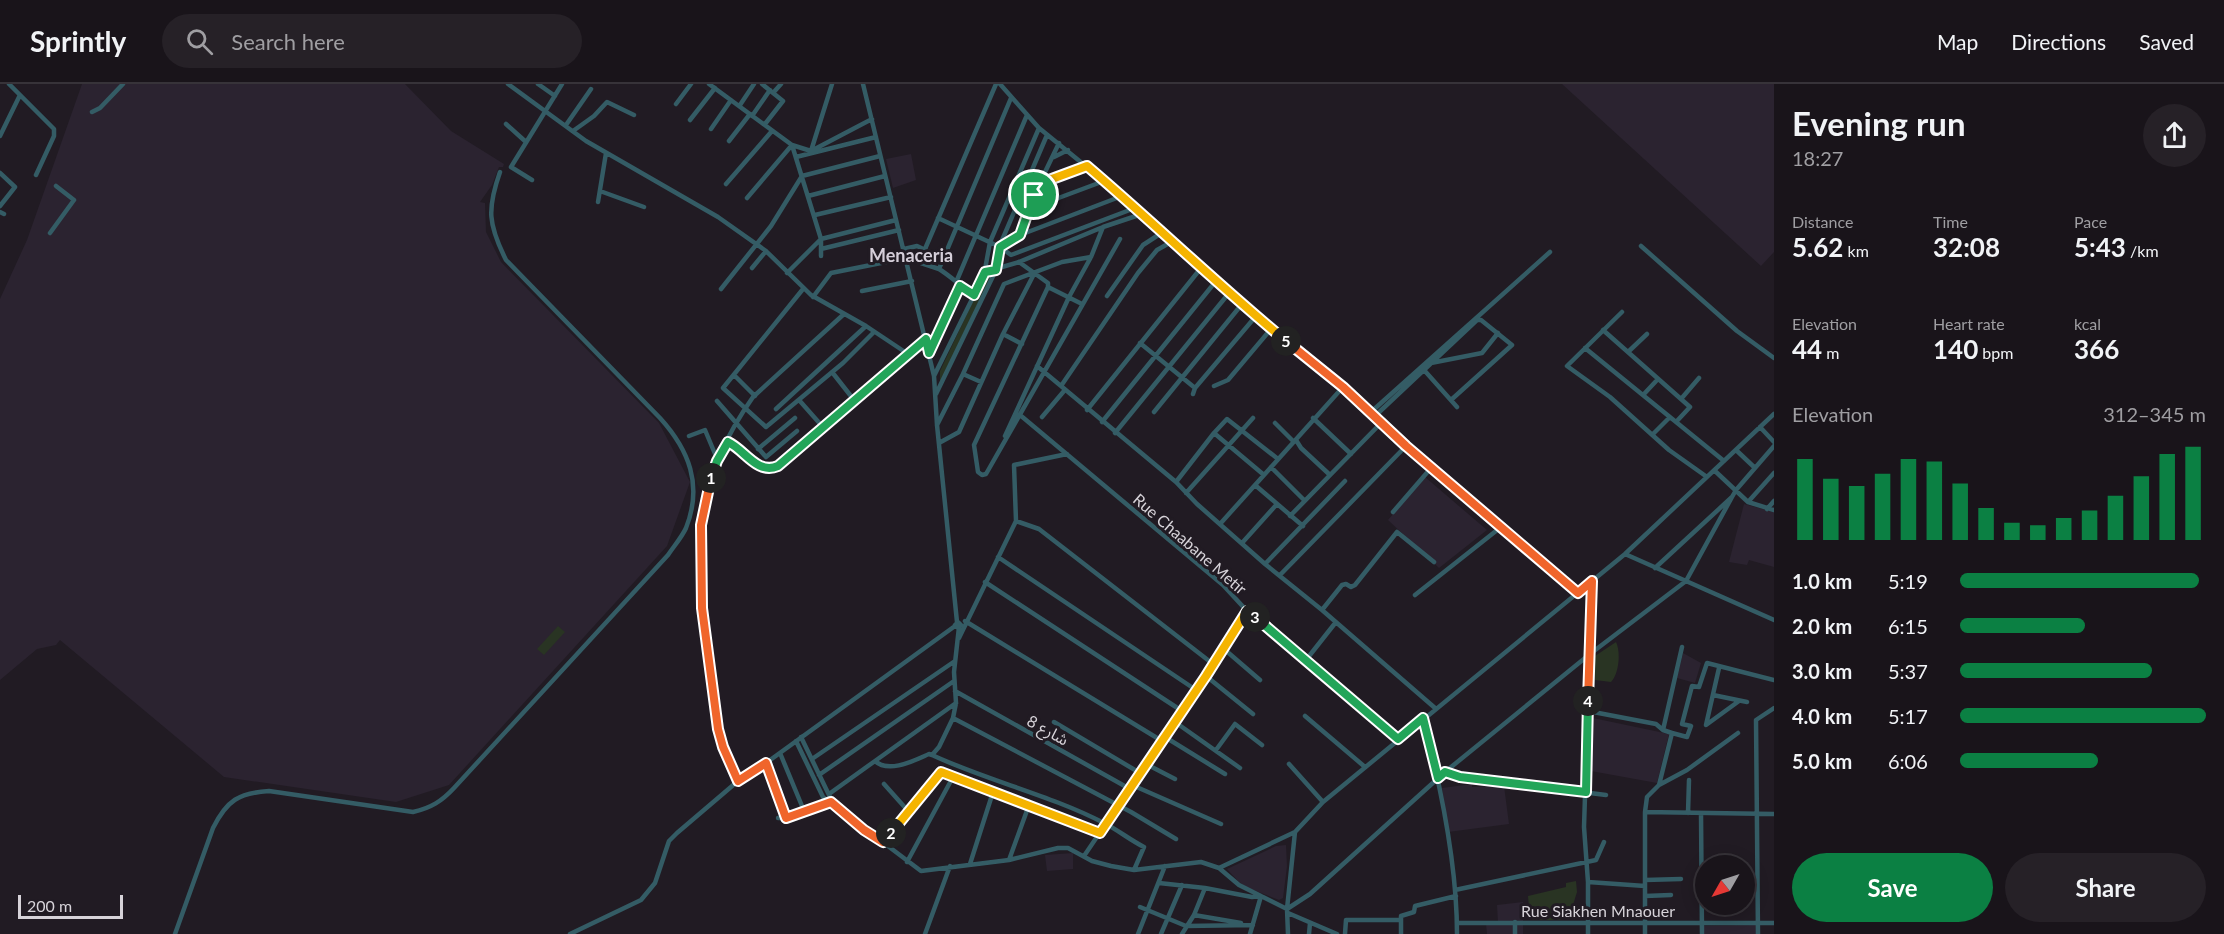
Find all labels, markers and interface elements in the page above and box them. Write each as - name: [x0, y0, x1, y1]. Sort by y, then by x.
- search box: [162, 14, 582, 68]
- text: Sprintly: [30, 24, 126, 58]
- icon: search: [183, 25, 216, 58]
- text: Search here: [231, 28, 345, 55]
- text: Map: [1937, 29, 1978, 54]
- text: Directions: [2011, 29, 2106, 54]
- text: Saved: [2139, 29, 2194, 54]
- text: Evening run: [1792, 103, 1966, 143]
- button: share: [2143, 104, 2206, 167]
- text: 18:27: [1792, 146, 1843, 170]
- pin: [1008, 169, 1059, 220]
- icon: arrive: [1017, 178, 1050, 211]
- text: Distance: [1792, 212, 1853, 231]
- text: Time: [1933, 212, 1968, 231]
- text: Pace: [2074, 212, 2107, 231]
- text: 5.62: [1792, 231, 1843, 263]
- text: 32:08: [1933, 231, 2000, 263]
- text: 5:43: [2074, 231, 2126, 263]
- text: km: [1843, 241, 1869, 260]
- text: /km: [2126, 241, 2159, 260]
- district label: Menaceria: [869, 244, 953, 266]
- text: Elevation: [1792, 314, 1857, 333]
- text: Heart rate: [1933, 314, 2005, 333]
- text: kcal: [2074, 314, 2101, 333]
- pin: 5: [1271, 326, 1301, 356]
- text: 5: [1281, 331, 1291, 350]
- text: 44: [1792, 333, 1822, 365]
- text: 140: [1933, 333, 1978, 365]
- text: 366: [2074, 333, 2119, 365]
- text: m: [1822, 343, 1839, 362]
- text: bpm: [1978, 343, 2013, 362]
- text: Elevation: [1792, 402, 1873, 426]
- text: 312–345 m: [2103, 402, 2206, 426]
- pin: 1: [696, 463, 726, 493]
- text: 1: [706, 468, 716, 487]
- street label: Rue Chaabane Metir: [1130, 489, 1251, 598]
- text: 1.0 km: [1792, 569, 1852, 593]
- text: 5:19: [1888, 569, 1928, 593]
- pin: 3: [1240, 602, 1270, 632]
- text: 3: [1250, 607, 1260, 626]
- text: 2.0 km: [1792, 614, 1852, 638]
- text: 6:15: [1888, 614, 1928, 638]
- text: 3.0 km: [1792, 659, 1852, 683]
- text: 5:37: [1888, 659, 1928, 683]
- pin: 4: [1573, 686, 1603, 716]
- text: 4: [1583, 691, 1593, 710]
- text: 4.0 km: [1792, 704, 1852, 728]
- text: 5:17: [1888, 704, 1928, 728]
- street label: شارع 8: [1022, 710, 1072, 752]
- text: 5.0 km: [1792, 749, 1852, 773]
- text: 6:06: [1888, 749, 1928, 773]
- pin: 2: [876, 818, 906, 848]
- text: 2: [886, 823, 896, 842]
- button: Save: [1792, 853, 1993, 922]
- button: Share: [2005, 853, 2206, 922]
- north arrow: [1695, 855, 1755, 915]
- map controls: [1695, 855, 1755, 915]
- scale bar: [18, 892, 123, 920]
- text: 200 m: [27, 896, 72, 915]
- street label: Rue Siakhen Mnaouer: [1521, 901, 1675, 920]

